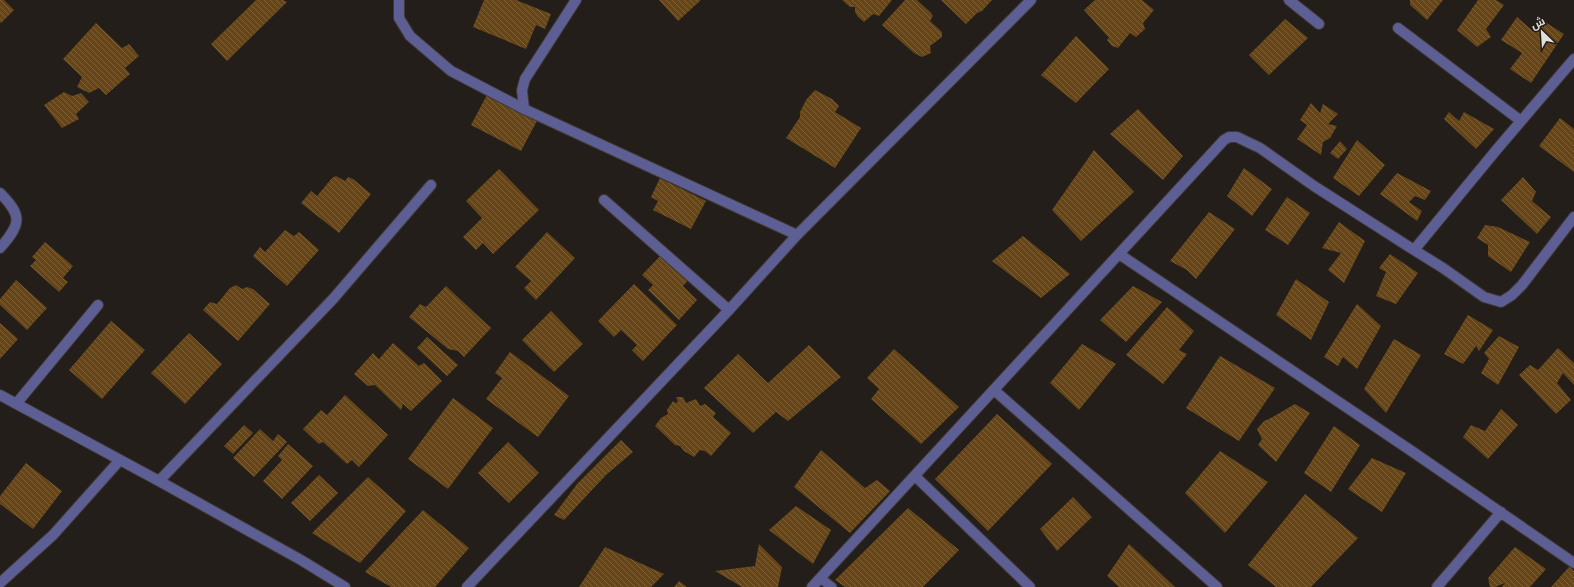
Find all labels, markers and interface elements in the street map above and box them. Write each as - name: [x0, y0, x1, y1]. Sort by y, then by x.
- north arrow: [1522, 12, 1562, 52]
- text: ش: [1528, 13, 1548, 33]

